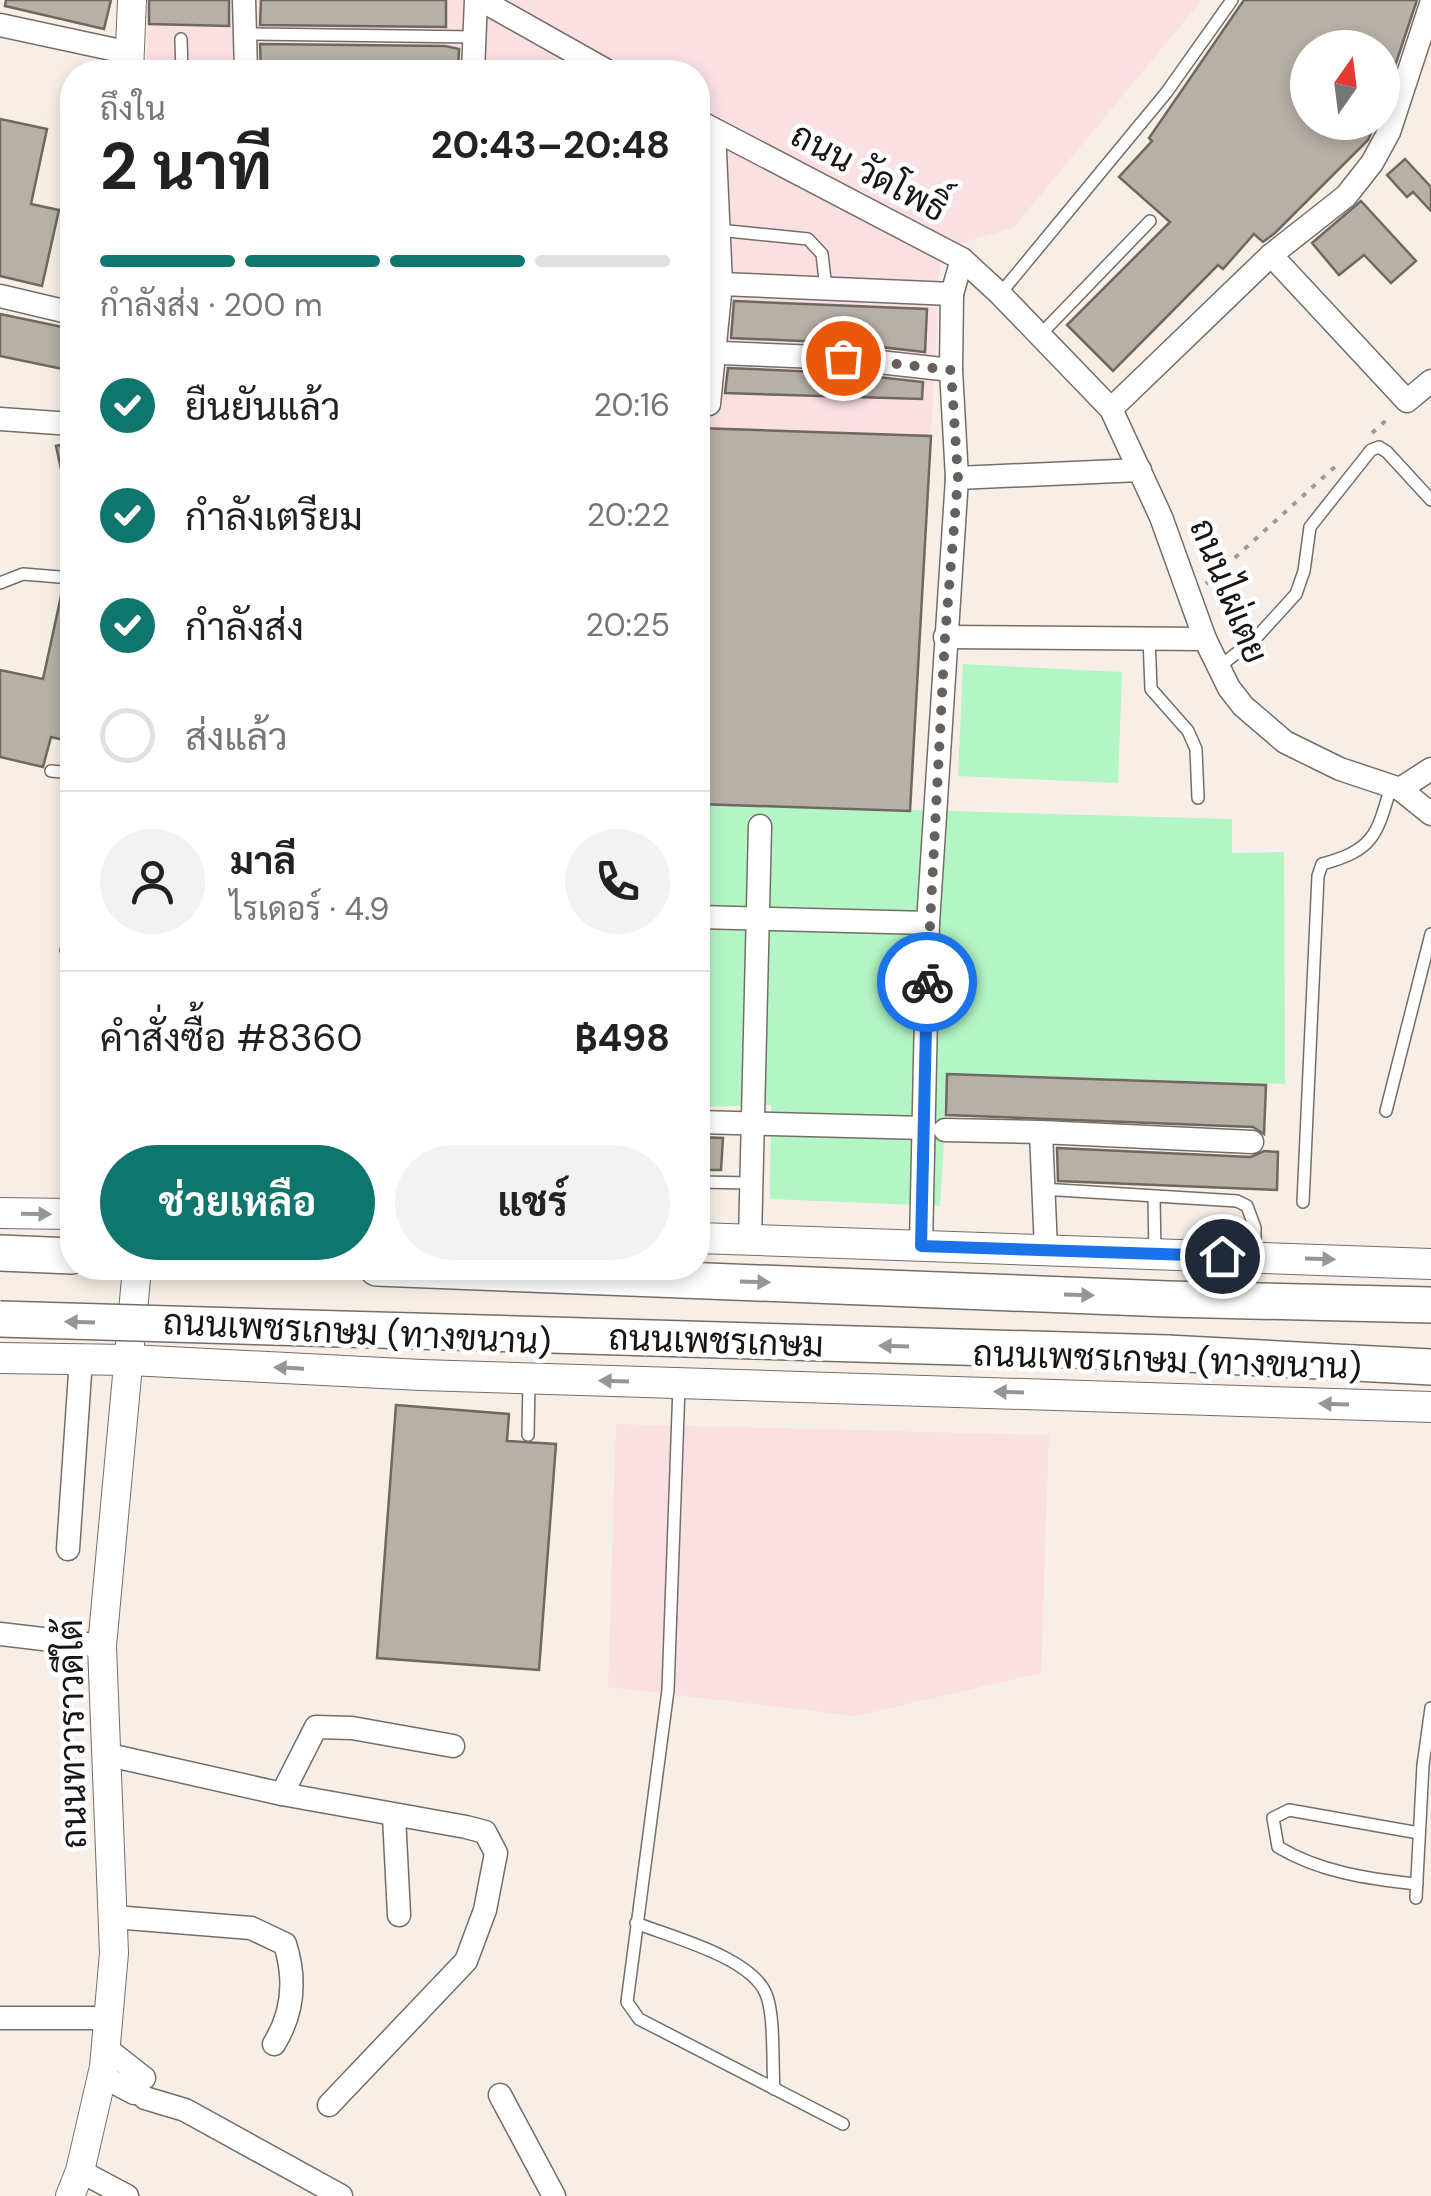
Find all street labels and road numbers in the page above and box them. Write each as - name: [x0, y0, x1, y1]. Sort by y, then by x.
- street label: ถนน วัดโพธิ์: [783, 104, 959, 232]
- street label: ถนนไผ่เตย: [1179, 512, 1279, 670]
- street label: ถนนเพชรเกษม (ทางขนาน): [162, 1299, 552, 1365]
- street label: ถนนเพชรเกษม: [608, 1314, 824, 1368]
- street label: ถนนเพชรเกษม (ทางขนาน): [972, 1330, 1362, 1390]
- street label: ถนนทวาราวดีใต้: [47, 1617, 97, 1849]

